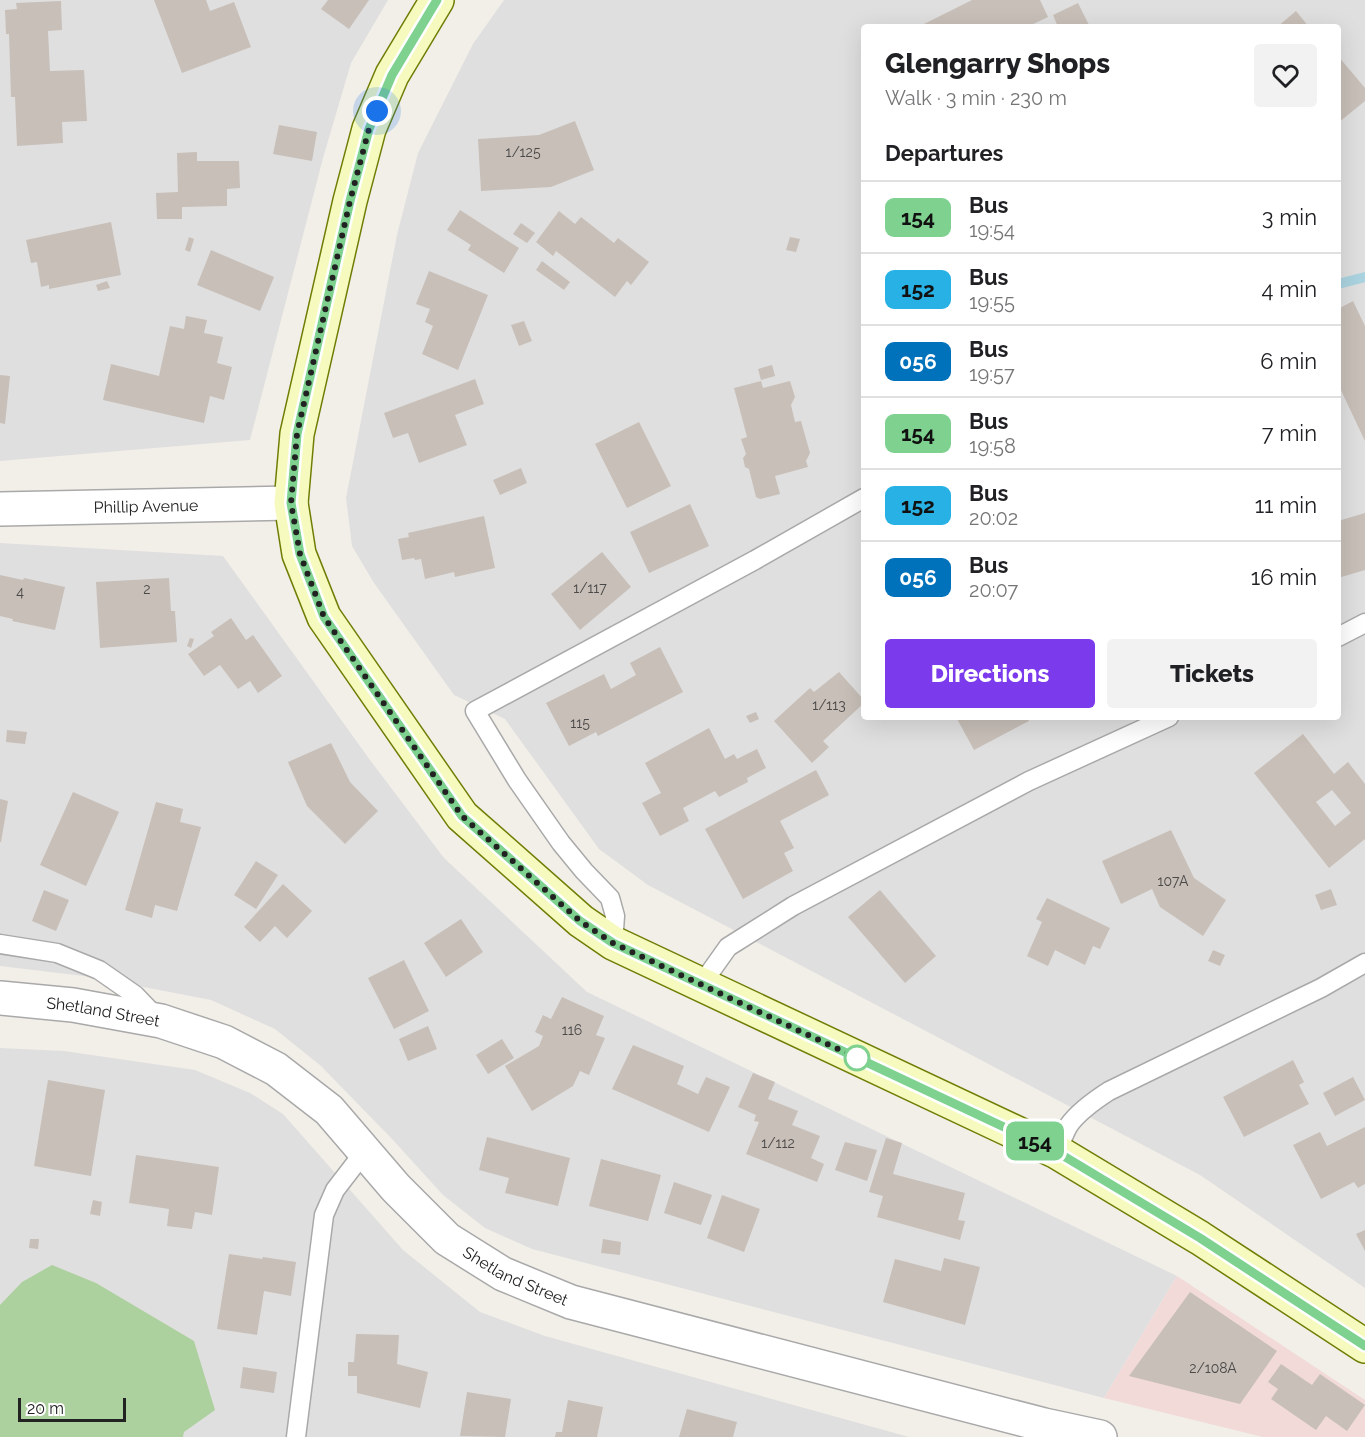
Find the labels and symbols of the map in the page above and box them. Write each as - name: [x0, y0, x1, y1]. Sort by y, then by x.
- your location: [362, 96, 392, 126]
- house number: 1/125: [505, 144, 541, 160]
- street label: Phillip Avenue: [93, 495, 198, 517]
- house number: 1/117: [573, 580, 607, 596]
- house number: 2: [143, 581, 151, 597]
- house number: 4: [16, 584, 24, 600]
- house number: 1/113: [812, 697, 846, 713]
- house number: 115: [570, 715, 590, 731]
- house number: 107A: [1158, 873, 1189, 889]
- street label: Shetland Street: [46, 993, 162, 1030]
- house number: 116: [562, 1022, 582, 1038]
- unlabelled marker: [844, 1045, 870, 1071]
- line badge: 154: [1000, 1122, 1070, 1160]
- house number: 1/112: [761, 1135, 795, 1151]
- street label: Shetland Street: [460, 1242, 572, 1310]
- house number: 2/108A: [1189, 1360, 1237, 1376]
- scale bar: [18, 1395, 126, 1422]

